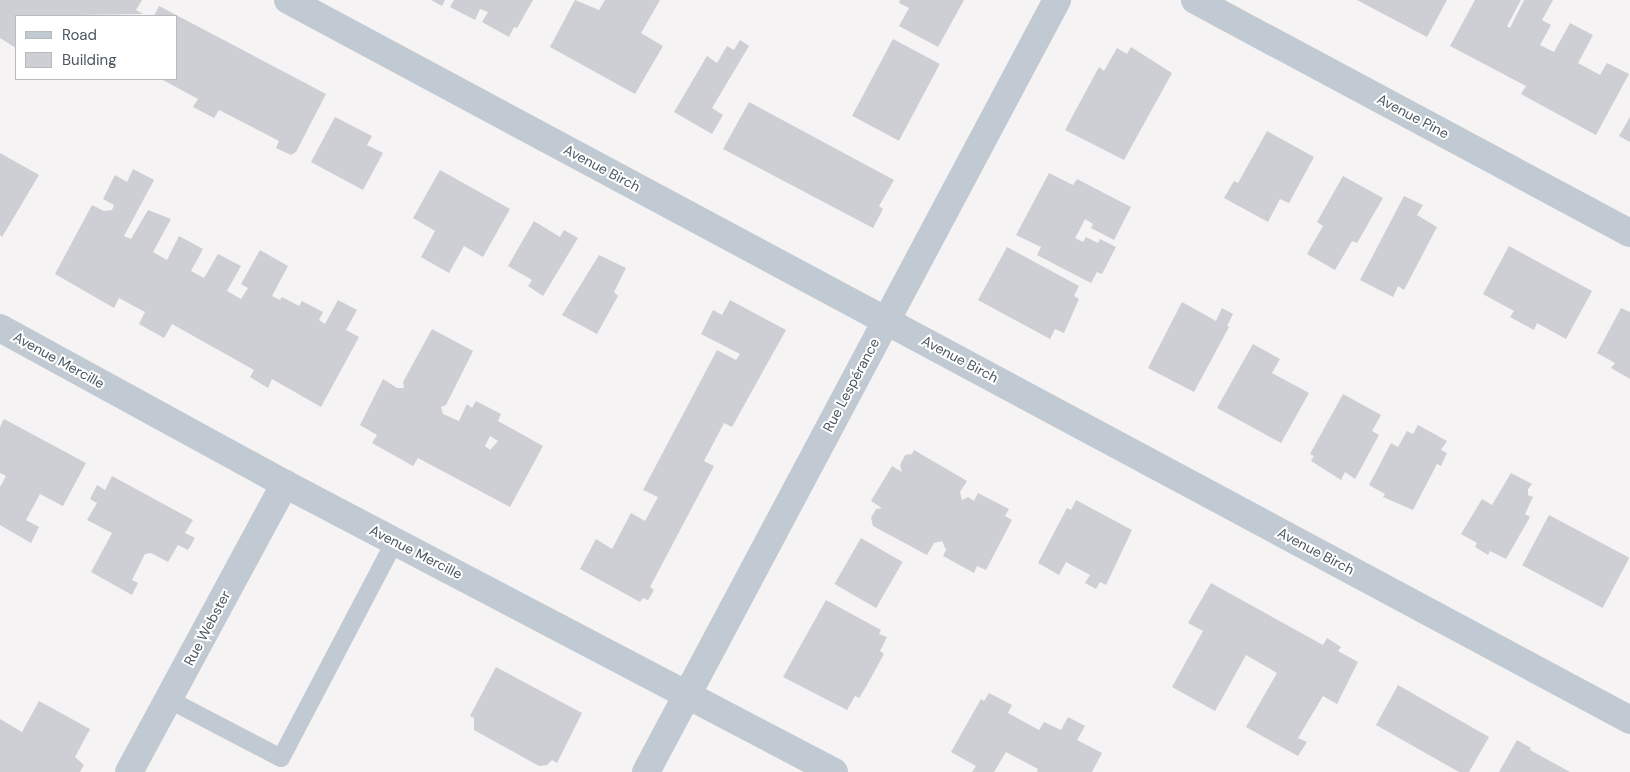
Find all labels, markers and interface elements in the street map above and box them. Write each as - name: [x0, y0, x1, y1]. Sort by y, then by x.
- legend: [15, 15, 178, 80]
- text: Road: [62, 25, 97, 45]
- text: Building: [62, 50, 117, 70]
- street label: Avenue Pine: [1374, 90, 1452, 142]
- street label: Avenue Birch: [561, 141, 643, 195]
- street label: Avenue Mercille: [11, 328, 107, 392]
- street label: Avenue Birch: [919, 332, 1001, 386]
- street label: Rue Lespérance: [819, 335, 883, 435]
- street label: Avenue Mercille: [367, 521, 465, 583]
- street label: Avenue Birch: [1275, 524, 1357, 578]
- street label: Rue Webster: [180, 588, 234, 668]

